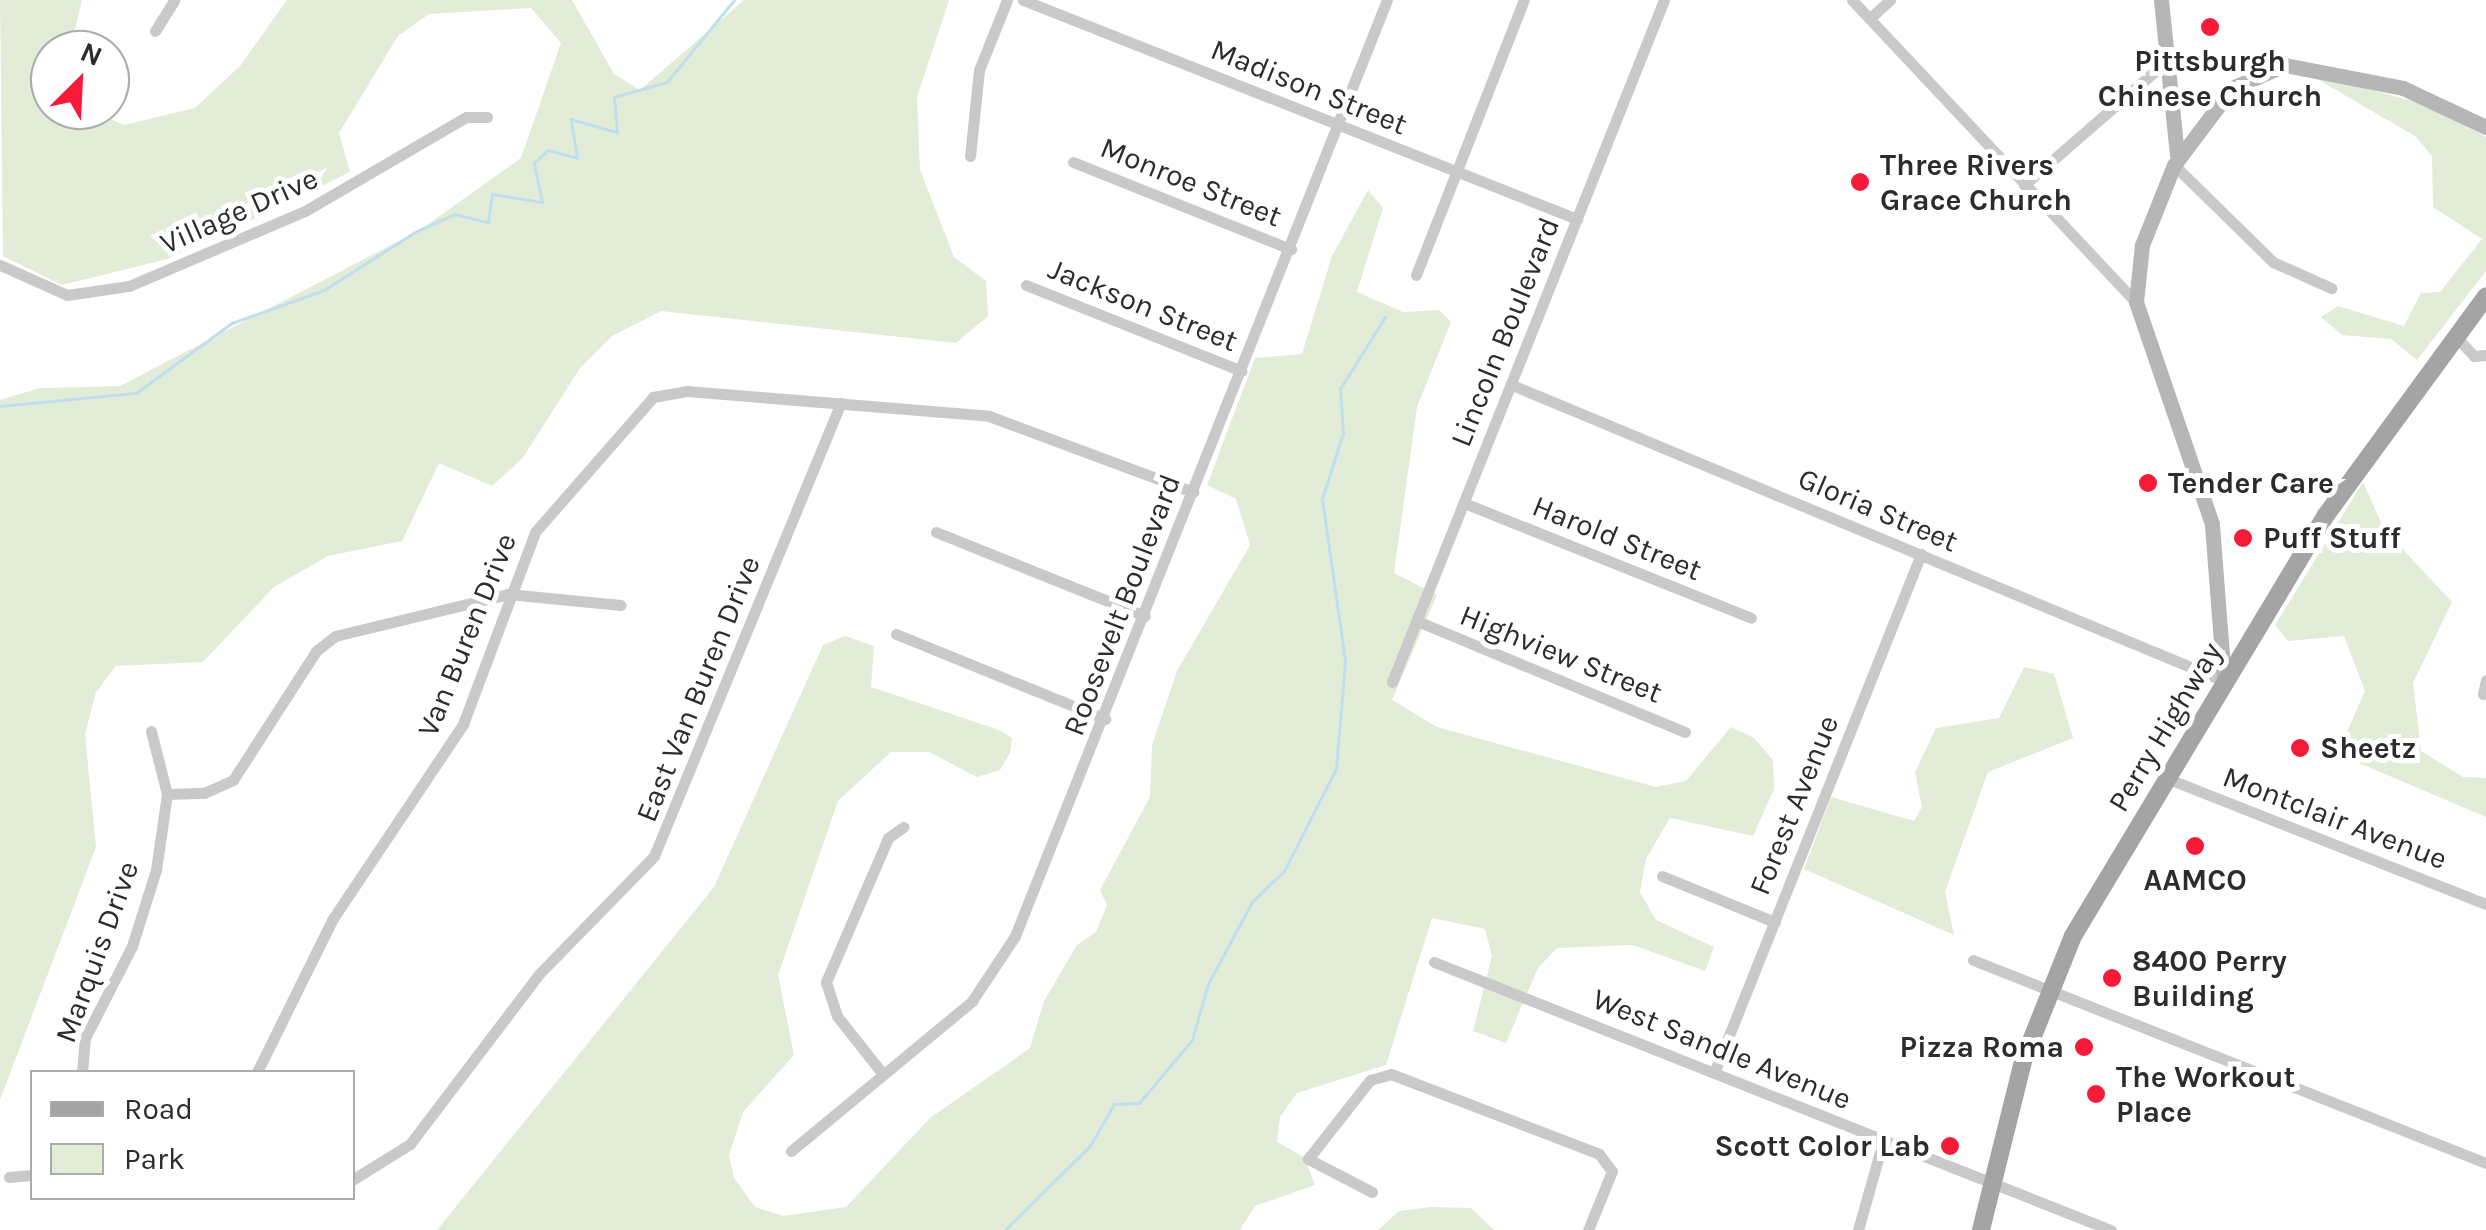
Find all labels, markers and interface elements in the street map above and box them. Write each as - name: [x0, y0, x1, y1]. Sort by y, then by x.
- marker: Pittsburgh Chinese Church: [2199, 16, 2221, 38]
- north arrow: [30, 30, 130, 130]
- street label: Madison Street: [1206, 31, 1412, 143]
- text: N: [76, 35, 107, 73]
- place label: Pittsburgh Chinese Church: [2098, 43, 2322, 114]
- street label: Monroe Street: [1095, 129, 1287, 235]
- place label: Three Rivers Grace Church: [1880, 147, 2072, 218]
- street label: Village Drive: [155, 160, 323, 262]
- marker: Three Rivers Grace Church: [1849, 171, 1871, 193]
- street label: Lincoln Boulevard: [1443, 212, 1567, 452]
- street label: Jackson Street: [1043, 251, 1243, 359]
- street label: Gloria Street: [1793, 460, 1963, 560]
- place label: Tender Care: [2168, 465, 2334, 501]
- street label: Roosevelt Boulevard: [1056, 469, 1188, 741]
- marker: Tender Care: [2137, 472, 2159, 494]
- street label: Harold Street: [1527, 488, 1707, 588]
- place label: Puff Stuff: [2263, 520, 2401, 556]
- marker: Puff Stuff: [2232, 527, 2254, 549]
- street label: Van Buren Drive: [410, 528, 524, 742]
- street label: East Van Buren Drive: [628, 551, 768, 827]
- street label: Highview Street: [1455, 597, 1667, 711]
- street label: Perry Highway: [2100, 636, 2230, 818]
- street label: Forest Avenue: [1742, 710, 1846, 900]
- place label: Sheetz: [2320, 730, 2416, 766]
- marker: Sheetz: [2289, 737, 2311, 759]
- street label: Montclair Avenue: [2218, 759, 2452, 877]
- marker: AAMCO: [2184, 835, 2206, 857]
- street label: Marquis Drive: [48, 856, 146, 1048]
- place label: AAMCO: [2143, 862, 2247, 898]
- place label: 8400 Perry Building: [2132, 943, 2287, 1014]
- marker: 8400 Perry Building: [2101, 967, 2123, 989]
- street label: West Sandle Avenue: [1587, 981, 1857, 1117]
- place label: Pizza Roma: [1900, 1029, 2064, 1065]
- marker: Pizza Roma: [2073, 1036, 2095, 1058]
- place label: The Workout Place: [2116, 1059, 2295, 1130]
- legend: [30, 1070, 355, 1200]
- marker: The Workout Place: [2085, 1083, 2107, 1105]
- text: Road: [124, 1091, 193, 1127]
- place label: Scott Color Lab: [1714, 1128, 1930, 1164]
- marker: Scott Color Lab: [1939, 1135, 1961, 1157]
- text: Park: [124, 1141, 185, 1177]

